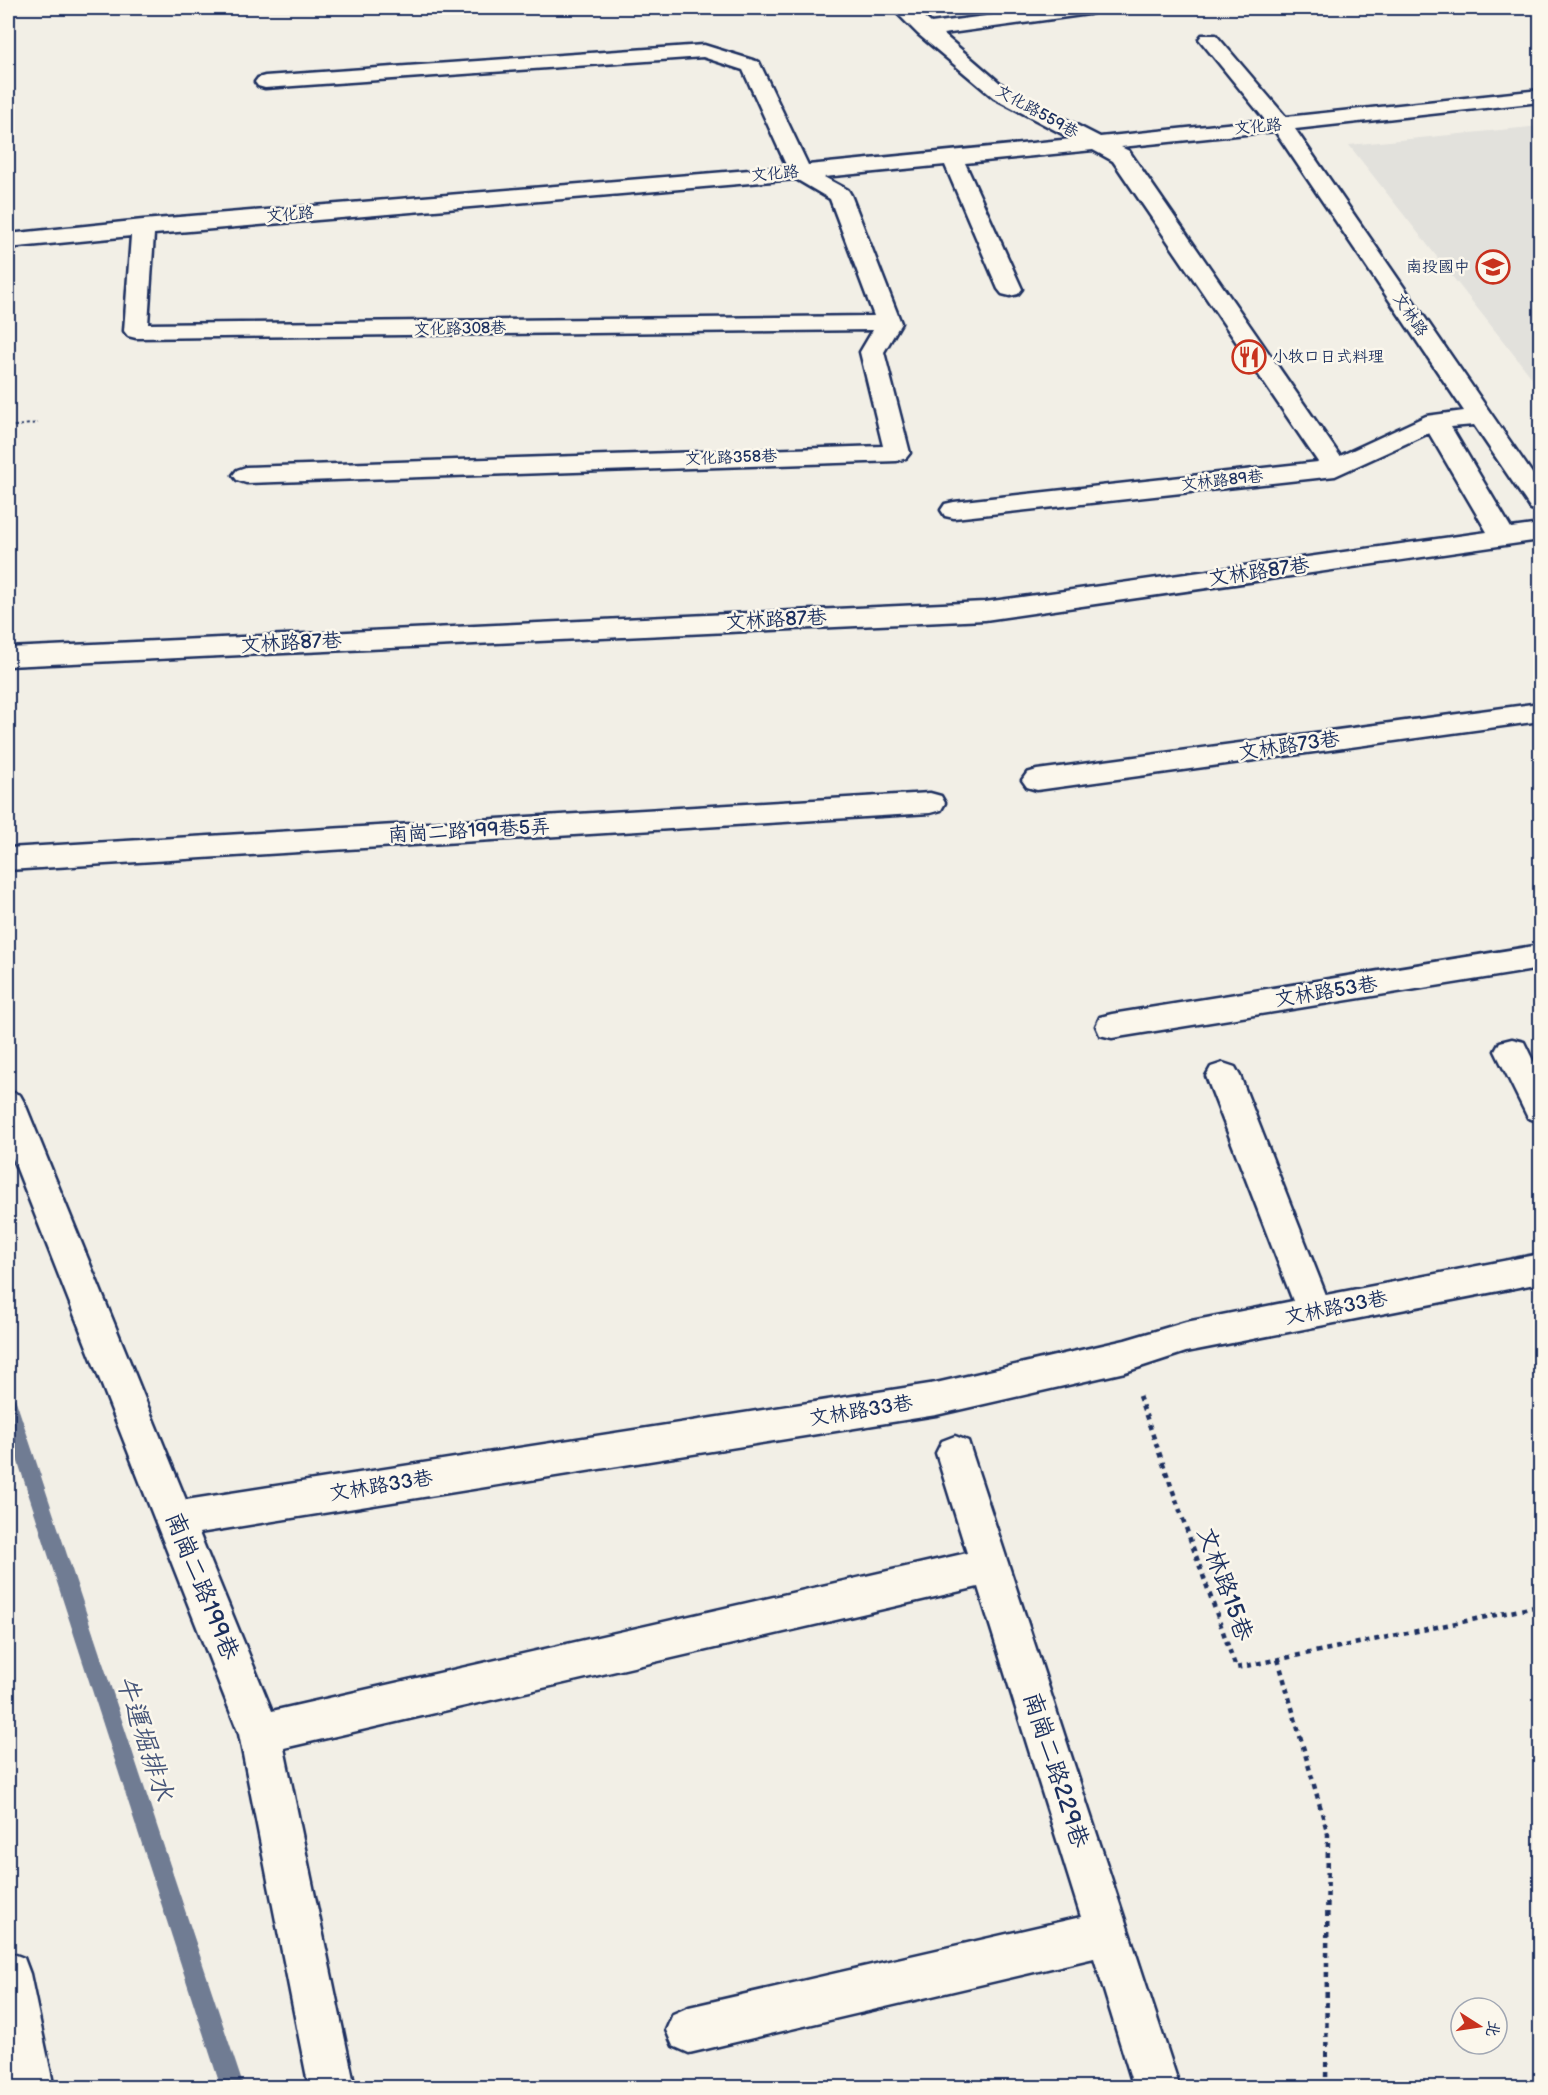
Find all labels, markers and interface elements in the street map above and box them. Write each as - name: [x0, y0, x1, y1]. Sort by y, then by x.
- street label: 文化路559巷: [992, 81, 1082, 143]
- street label: 文化路: [1233, 115, 1283, 139]
- street label: 文化路: [750, 162, 800, 186]
- street label: 文化路: [265, 203, 315, 227]
- school or university icon: 南投國中: [1475, 249, 1511, 285]
- place label: 南投國中: [1406, 258, 1470, 277]
- street label: 文林路: [1389, 290, 1431, 340]
- street label: 文化路308巷: [414, 319, 506, 339]
- restaurant icon: 小牧口日式料理: [1231, 339, 1267, 375]
- place label: 小牧口日式料理: [1272, 348, 1384, 367]
- street label: 文化路358巷: [685, 447, 777, 469]
- street label: 文林路89巷: [1180, 467, 1264, 495]
- street label: 文林路87巷: [1207, 553, 1312, 591]
- street label: 文林路87巷: [725, 605, 828, 635]
- street label: 文林路87巷: [240, 628, 343, 658]
- street label: 文林路73巷: [1237, 727, 1342, 765]
- street label: 南崗二路199巷5弄: [387, 815, 551, 847]
- street label: 文林路53巷: [1273, 972, 1380, 1012]
- street label: 文林路33巷: [1282, 1286, 1391, 1330]
- street label: 文林路33巷: [807, 1391, 916, 1431]
- street label: 文林路33巷: [327, 1466, 436, 1506]
- street label: 南崗二路199巷: [159, 1508, 245, 1664]
- street label: 文林路15巷: [1191, 1523, 1259, 1645]
- water label: 牛運堀排水: [109, 1671, 179, 1806]
- street label: 南崗二路229巷: [1017, 1688, 1095, 1852]
- north arrow: [1449, 1996, 1509, 2056]
- text: 北: [1481, 2019, 1503, 2039]

